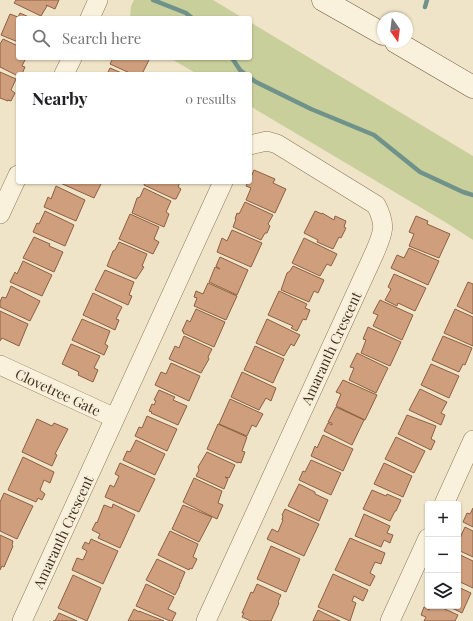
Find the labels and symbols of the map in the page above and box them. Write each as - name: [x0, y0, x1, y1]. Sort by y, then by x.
- north arrow: [377, 12, 413, 48]
- street label: Amaranth Crescent: [296, 287, 366, 408]
- street label: Clovetree Gate: [12, 364, 104, 420]
- street label: Amaranth Crescent: [28, 471, 98, 592]

